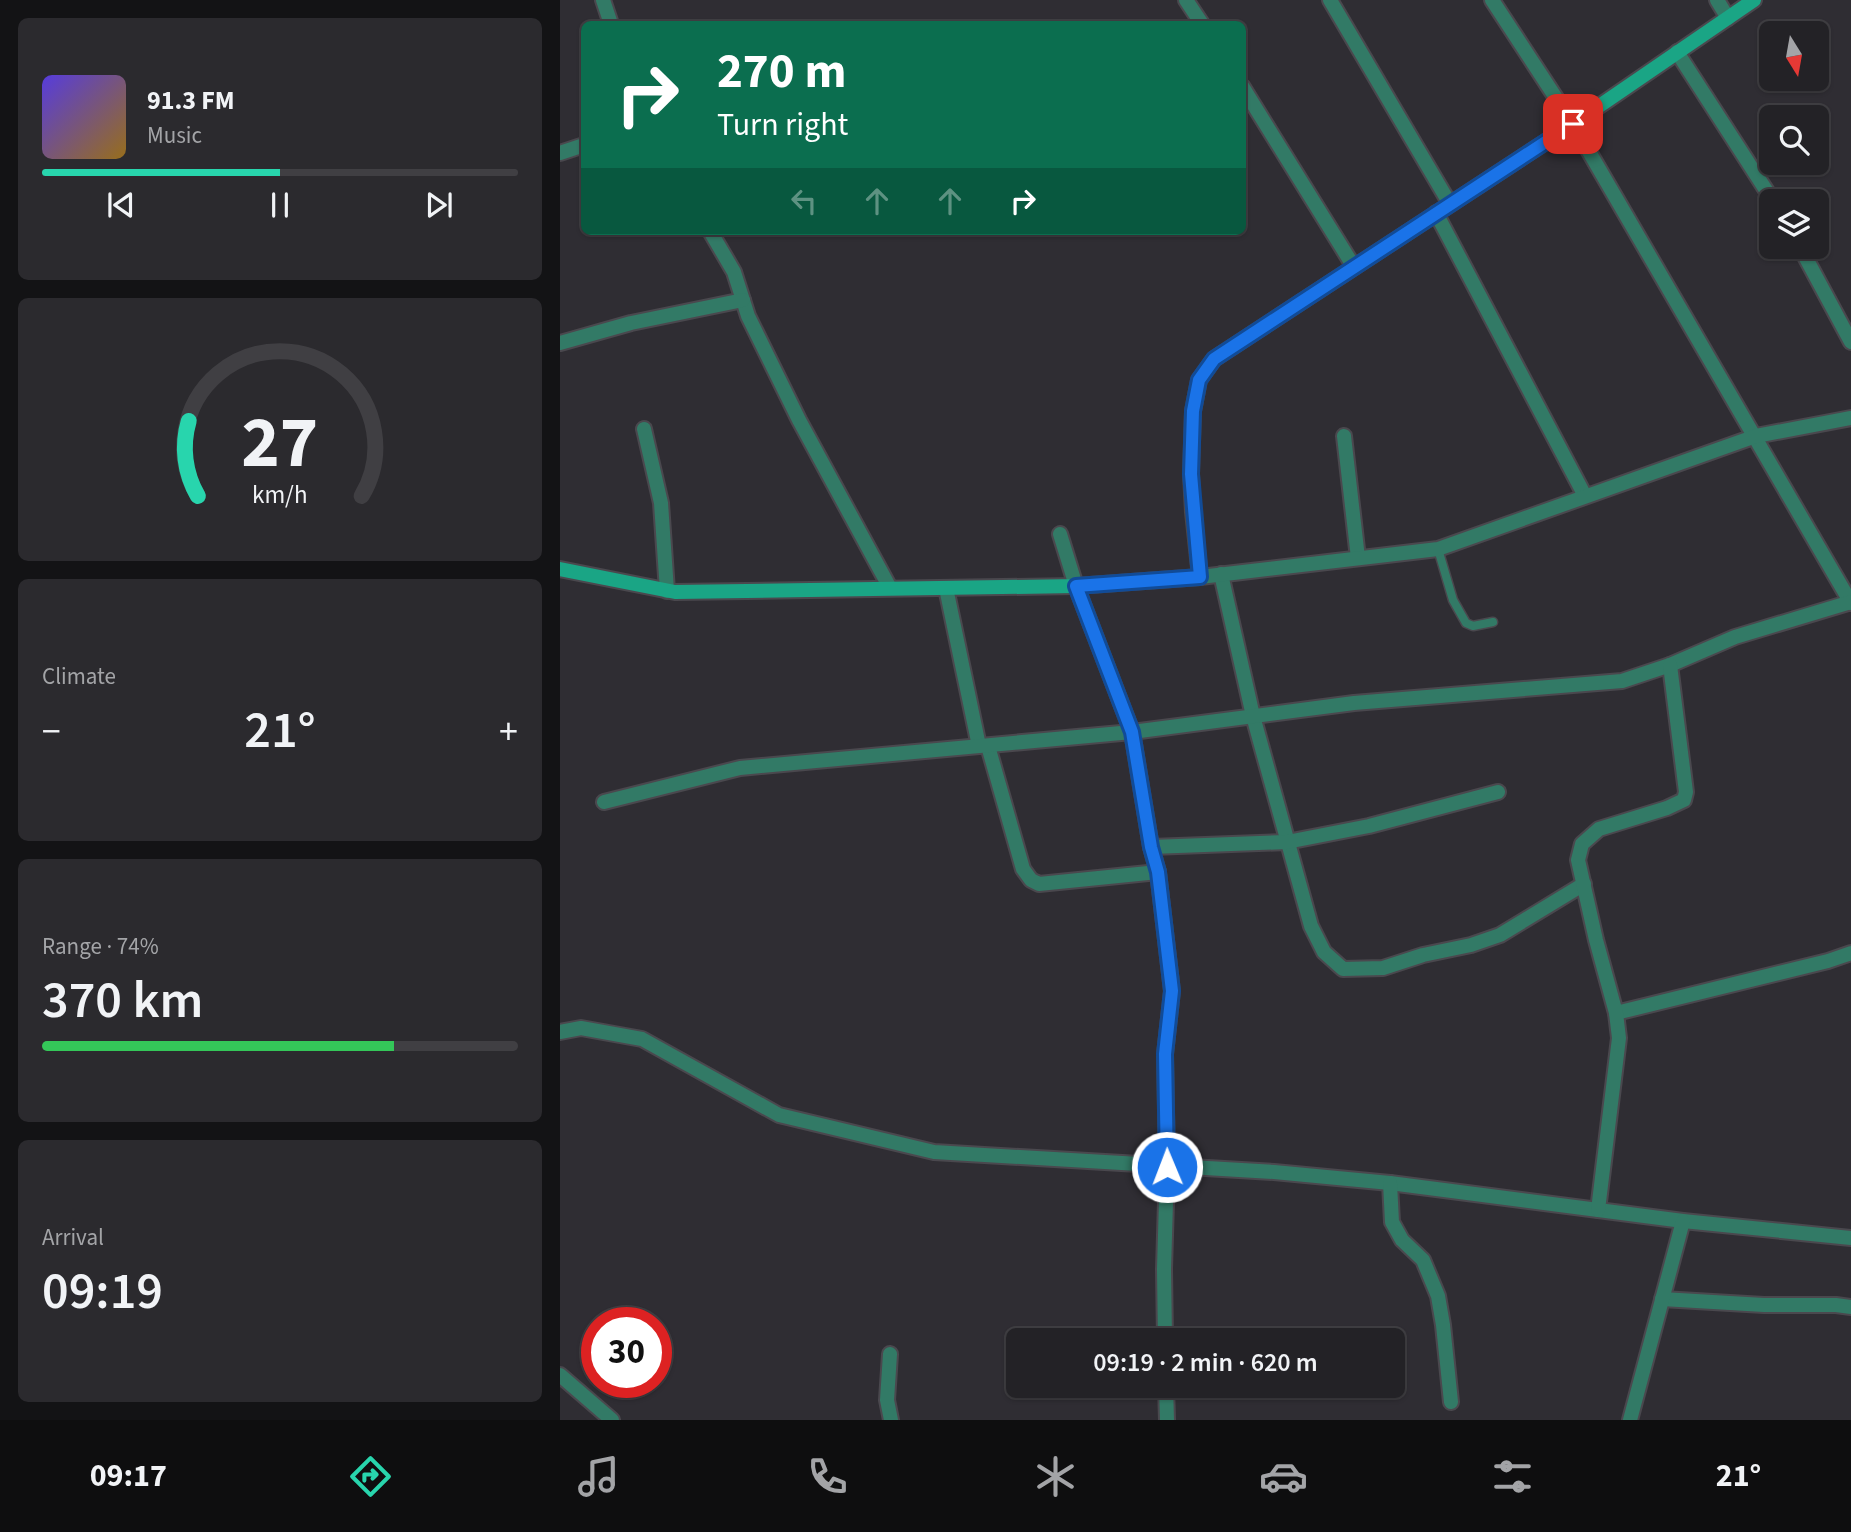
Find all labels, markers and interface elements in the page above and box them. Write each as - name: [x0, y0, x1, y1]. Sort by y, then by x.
- north arrow: [1759, 21, 1829, 91]
- map controls: [1759, 21, 1829, 259]
- text: 270 m: [717, 37, 846, 107]
- icon: right: [602, 49, 693, 140]
- text: 91.3 FM: [147, 82, 235, 119]
- pin: [1543, 94, 1603, 154]
- text: Turn right: [717, 102, 848, 148]
- icon: arrive: [1554, 105, 1592, 143]
- button: search: [1759, 105, 1829, 175]
- text: Music: [147, 119, 202, 152]
- icon: left: [785, 182, 823, 220]
- icon: ahead: [858, 182, 896, 220]
- icon: ahead: [931, 182, 969, 220]
- icon: right: [1004, 182, 1042, 220]
- icon: previous: [102, 186, 140, 224]
- icon: pause: [261, 186, 299, 224]
- icon: next: [420, 186, 458, 224]
- button: layers: [1759, 189, 1829, 259]
- text: 27: [242, 391, 318, 495]
- text: km/h: [252, 476, 308, 512]
- text: Climate: [42, 660, 116, 693]
- text: 21°: [244, 694, 316, 768]
- text: −: [42, 705, 61, 759]
- text: +: [499, 705, 518, 759]
- text: Range · 74%: [42, 930, 159, 963]
- text: 370 km: [42, 964, 203, 1038]
- position arrow: [1130, 1130, 1204, 1204]
- text: Arrival: [42, 1221, 104, 1254]
- text: 09:19: [42, 1255, 163, 1329]
- speed limit sign: 30: [581, 1307, 672, 1398]
- text: 09:19 · 2 min · 620 m: [1093, 1344, 1318, 1381]
- icon: directions: [346, 1452, 395, 1501]
- icon: music: [574, 1452, 623, 1501]
- icon: phone: [803, 1452, 852, 1501]
- icon: climate: [1031, 1452, 1080, 1501]
- icon: car: [1259, 1452, 1308, 1501]
- icon: filters: [1488, 1452, 1537, 1501]
- text: 09:17: [90, 1453, 167, 1499]
- text: 21°: [1716, 1453, 1761, 1499]

